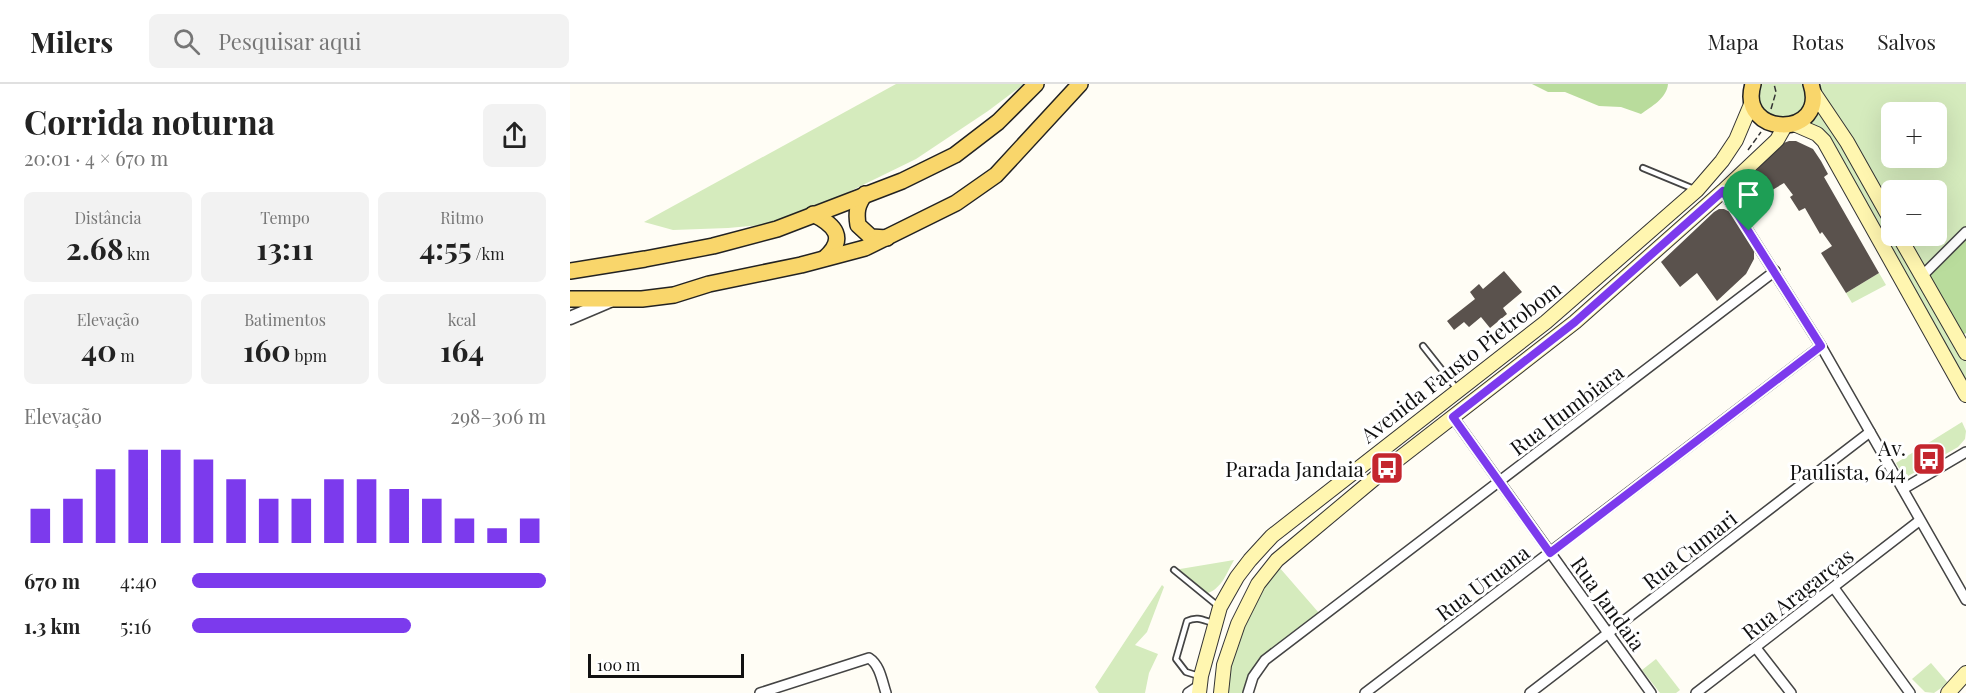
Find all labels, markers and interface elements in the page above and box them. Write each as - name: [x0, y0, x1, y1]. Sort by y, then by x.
- search box: [149, 14, 569, 68]
- text: Milers: [30, 23, 113, 60]
- icon: search: [170, 25, 203, 58]
- text: Pesquisar aqui: [218, 26, 362, 56]
- text: Mapa: [1708, 27, 1759, 55]
- text: Rotas: [1792, 27, 1844, 55]
- text: Salvos: [1877, 27, 1936, 55]
- text: Corrida noturna: [24, 99, 275, 143]
- map controls: [1881, 102, 1947, 246]
- button: +: [1881, 102, 1947, 168]
- button: share: [483, 104, 546, 167]
- text: 20:01 · 4 × 670 m: [24, 144, 168, 171]
- pin: [1723, 169, 1774, 231]
- icon: arrive: [1732, 178, 1765, 211]
- button: −: [1881, 180, 1947, 246]
- text: Distância: [74, 207, 142, 228]
- text: Tempo: [260, 207, 310, 228]
- text: Ritmo: [440, 207, 484, 228]
- text: 2.68: [66, 228, 123, 268]
- text: 13:11: [256, 228, 314, 268]
- text: 4:55: [419, 228, 472, 268]
- text: km: [123, 243, 150, 264]
- text: /km: [472, 243, 505, 264]
- street label: Avenida Fausto Pietrobom: [1353, 274, 1566, 449]
- text: Elevação: [77, 309, 139, 330]
- text: Batimentos: [244, 309, 326, 330]
- text: kcal: [448, 309, 476, 330]
- text: 40: [81, 330, 117, 370]
- text: 160: [243, 330, 291, 370]
- text: 164: [440, 330, 484, 370]
- text: m: [117, 345, 135, 366]
- text: bpm: [291, 345, 327, 366]
- street label: Rua Itumbiara: [1504, 357, 1629, 461]
- text: Elevação: [24, 402, 102, 429]
- text: 298–306 m: [450, 402, 546, 429]
- place label: Av. Paulista, 644: [1789, 433, 1906, 485]
- bus stop icon: Av. Paulista, 644: [1911, 441, 1947, 477]
- bus stop icon: Parada Jandaia: [1369, 450, 1405, 486]
- place label: Parada Jandaia: [1225, 454, 1365, 482]
- street label: Rua Cumari: [1636, 503, 1742, 595]
- street label: Rua Uruana: [1430, 537, 1535, 626]
- street label: Rua Aragarças: [1736, 541, 1858, 645]
- street label: Rua Jandaia: [1565, 550, 1653, 656]
- text: 670 m: [24, 567, 80, 594]
- text: 4:40: [120, 567, 157, 594]
- text: 1.3 km: [24, 612, 80, 639]
- text: 5:16: [120, 612, 151, 639]
- scale bar: [588, 651, 744, 678]
- text: 100 m: [597, 654, 640, 675]

